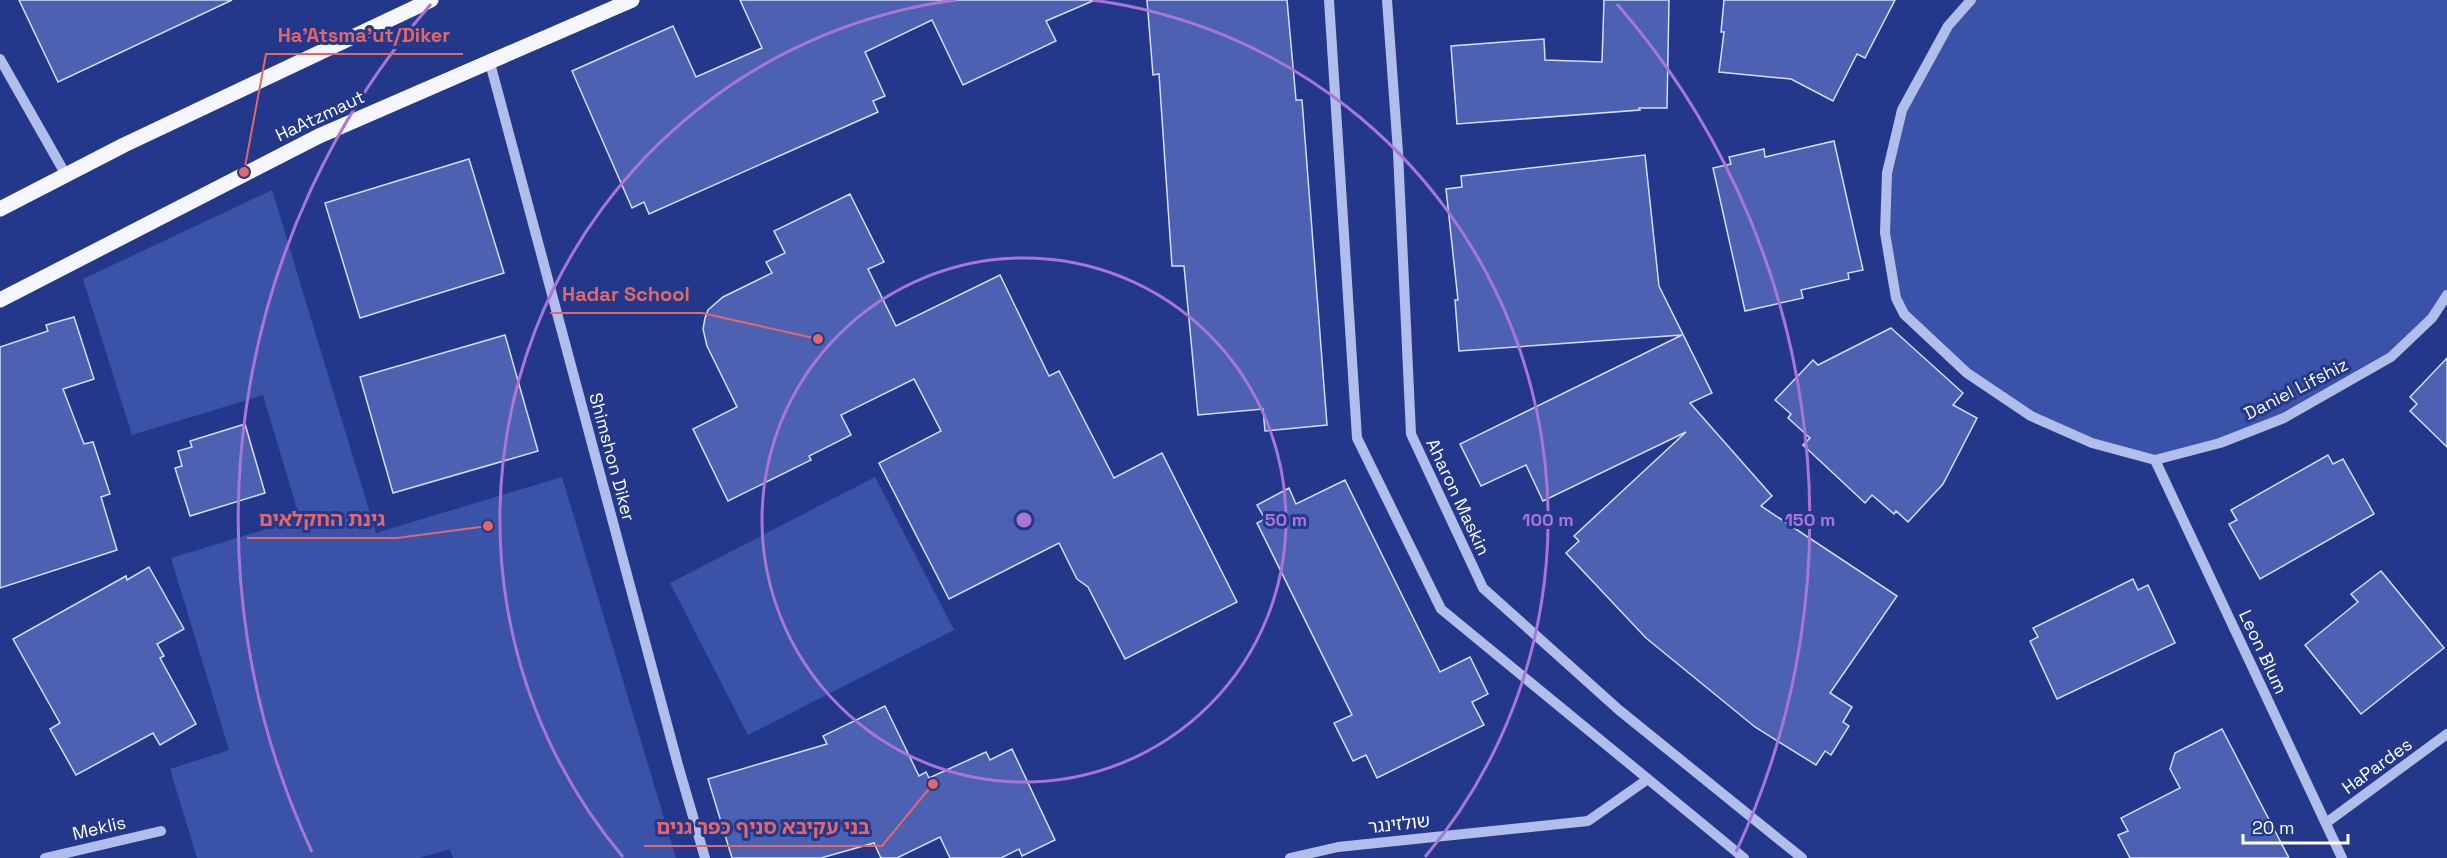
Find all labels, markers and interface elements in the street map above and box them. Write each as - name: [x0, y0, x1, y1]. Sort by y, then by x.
- callout: Ha'Atsma'ut/Diker: [266, 16, 463, 54]
- text: Ha'Atsma'ut/Diker: [278, 22, 450, 48]
- street label: HaAtzmaut: [272, 85, 368, 146]
- callout: Hadar School: [550, 275, 702, 313]
- text: Hadar School: [562, 281, 690, 307]
- street label: Daniel Lifshiz: [2240, 352, 2352, 425]
- street label: Shimshon Diker: [584, 390, 641, 524]
- street label: Aharon Maskin: [1421, 435, 1496, 559]
- callout: גינת החקלאים: [247, 500, 397, 538]
- text: גינת החקלאים: [259, 506, 385, 532]
- text: 50 m: [1265, 508, 1307, 531]
- text: 100 m: [1522, 508, 1574, 531]
- text: 150 m: [1785, 508, 1835, 531]
- centre of rings: [1014, 510, 1034, 530]
- street label: Leon Blum: [2234, 606, 2293, 697]
- street label: HaPardes: [2337, 732, 2416, 799]
- scale bar: [2243, 807, 2348, 845]
- callout: בני עקיבא סניף כפר גנים: [644, 808, 882, 846]
- street label: שולזינגר: [1367, 809, 1431, 838]
- street label: Meklis: [70, 810, 128, 845]
- text: בני עקיבא סניף כפר גנים: [656, 814, 870, 840]
- text: 20 m: [2252, 816, 2295, 839]

